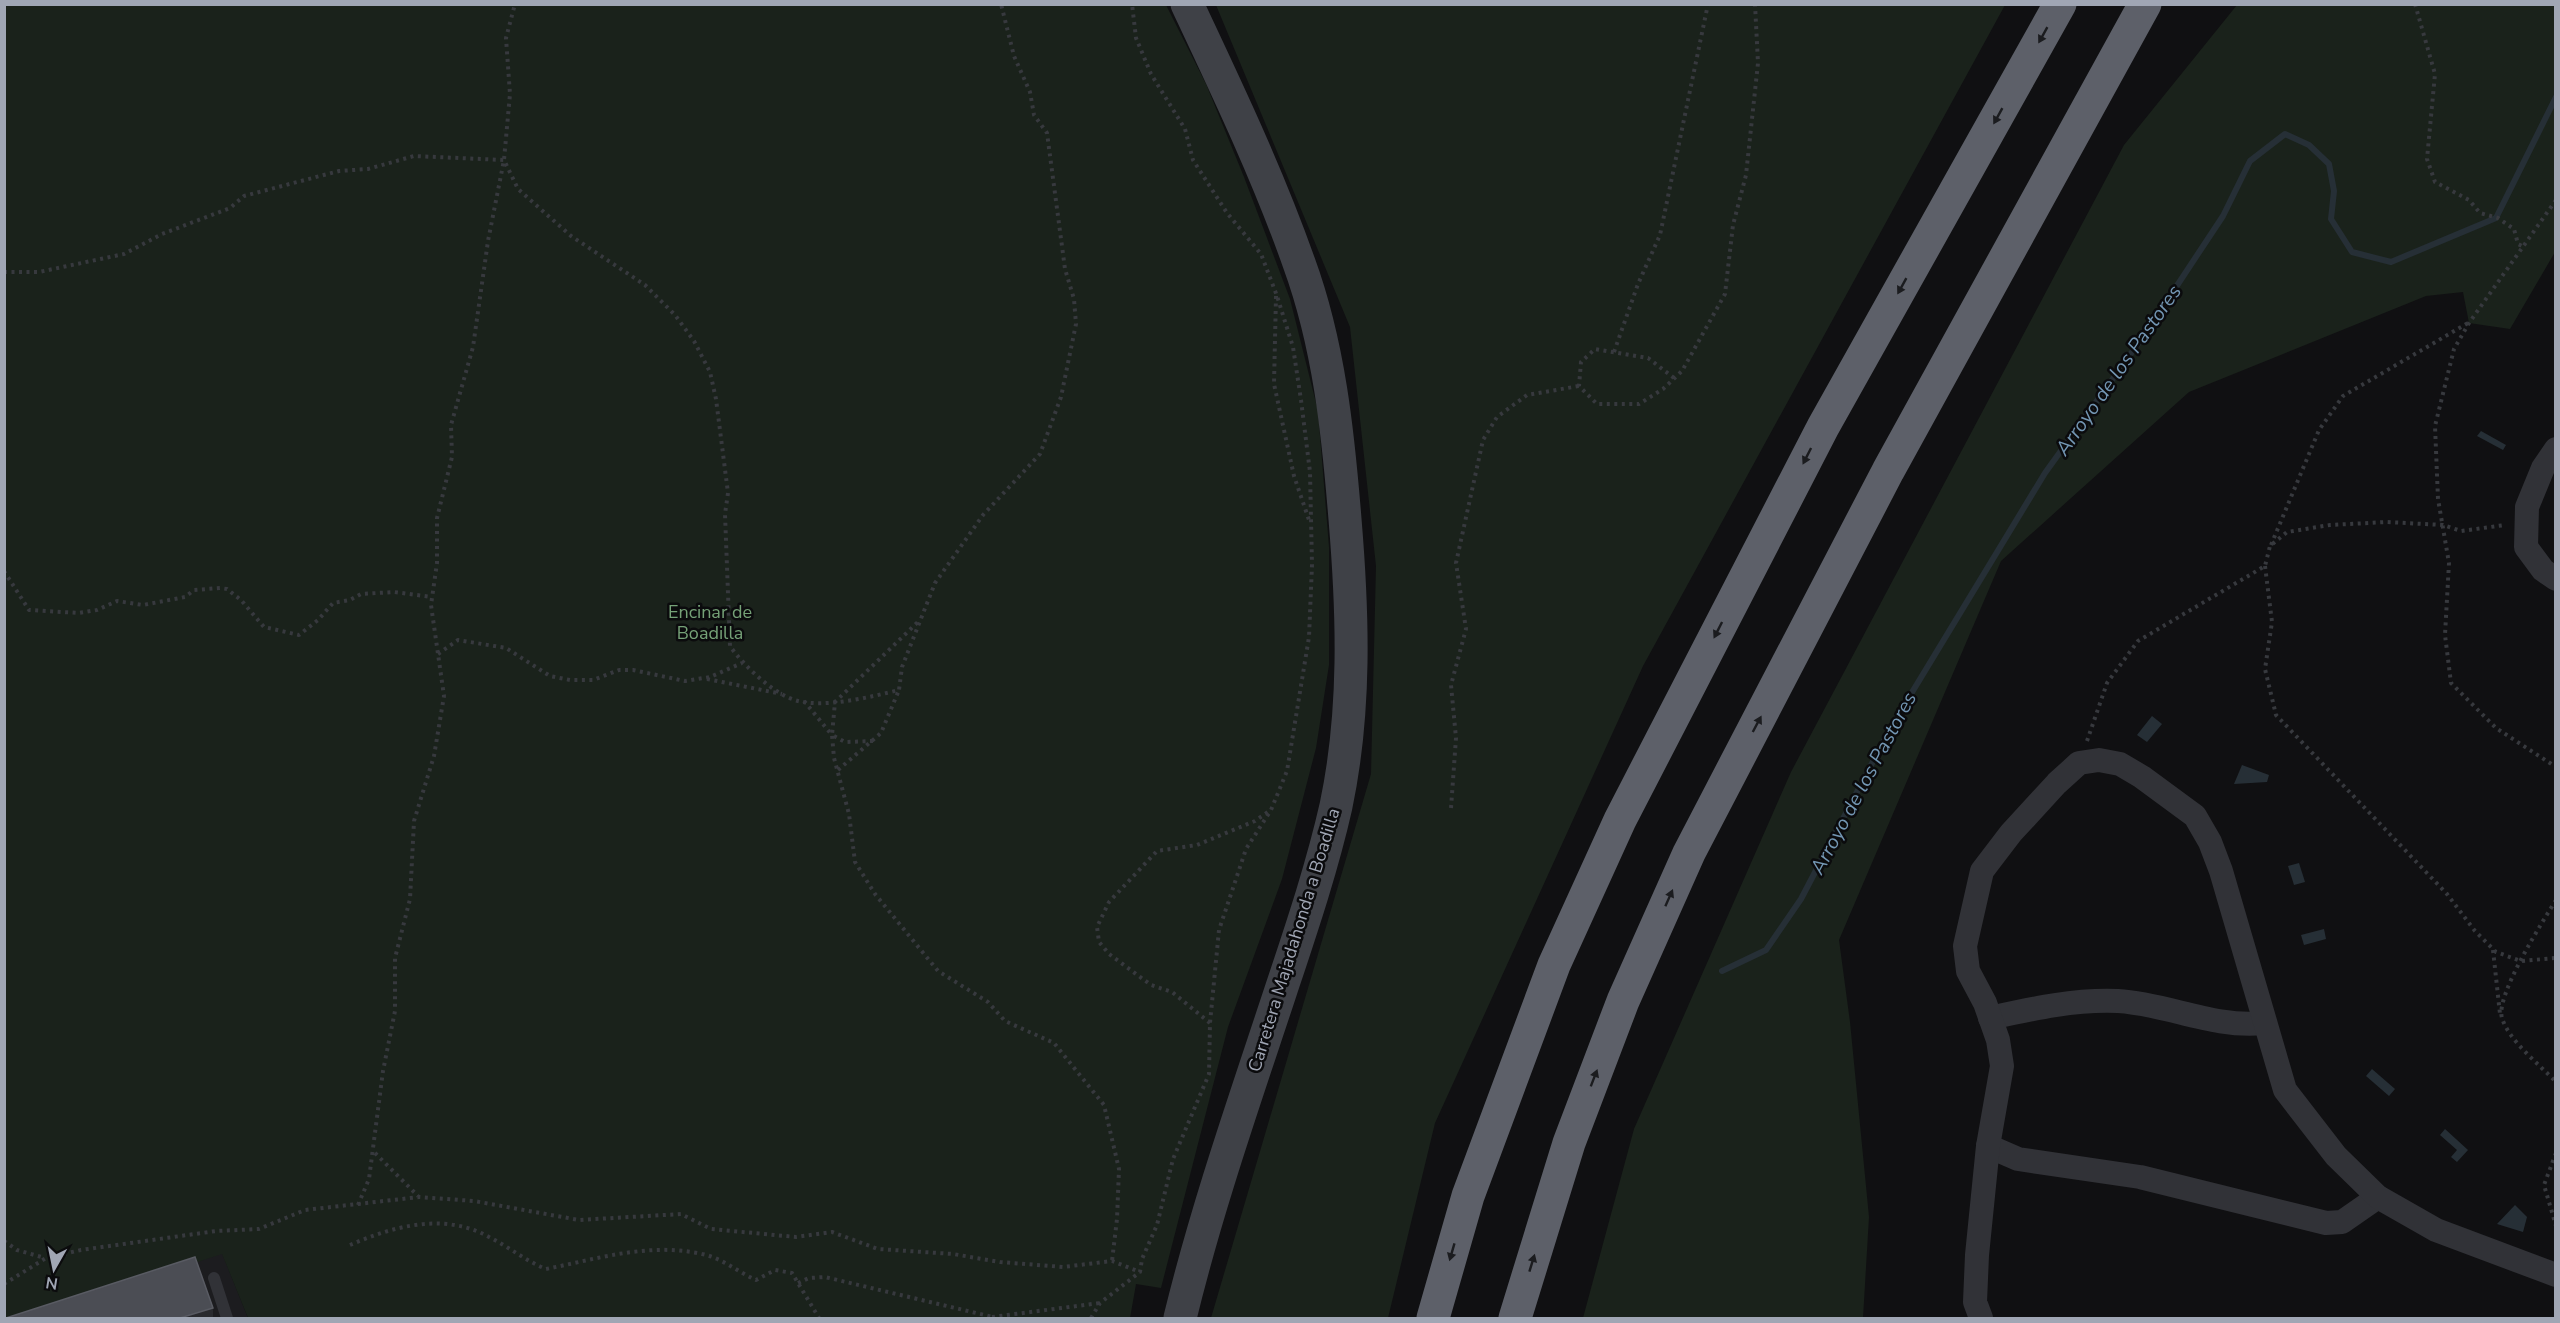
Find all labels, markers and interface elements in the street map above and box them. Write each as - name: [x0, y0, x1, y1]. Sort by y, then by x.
- one-way arrow: [2038, 26, 2048, 43]
- one-way arrow: [1992, 108, 2003, 124]
- one-way arrow: [1897, 278, 1907, 295]
- water label: Arroyo de los Pastores: [2049, 279, 2188, 462]
- one-way arrow: [1803, 448, 1812, 465]
- park label: Encinar de Boadilla: [668, 600, 752, 645]
- one-way arrow: [1713, 621, 1723, 638]
- water label: Arroyo de los Pastores: [1803, 687, 1923, 880]
- one-way arrow: [1752, 715, 1761, 732]
- street label: Carretera Majadahonda a Boadilla: [1242, 805, 1346, 1075]
- one-way arrow: [1664, 888, 1674, 906]
- one-way arrow: [1589, 1068, 1599, 1086]
- north arrow: [24, 1239, 84, 1299]
- one-way arrow: [1447, 1243, 1456, 1261]
- one-way arrow: [1528, 1253, 1537, 1271]
- text: N: [44, 1271, 59, 1295]

